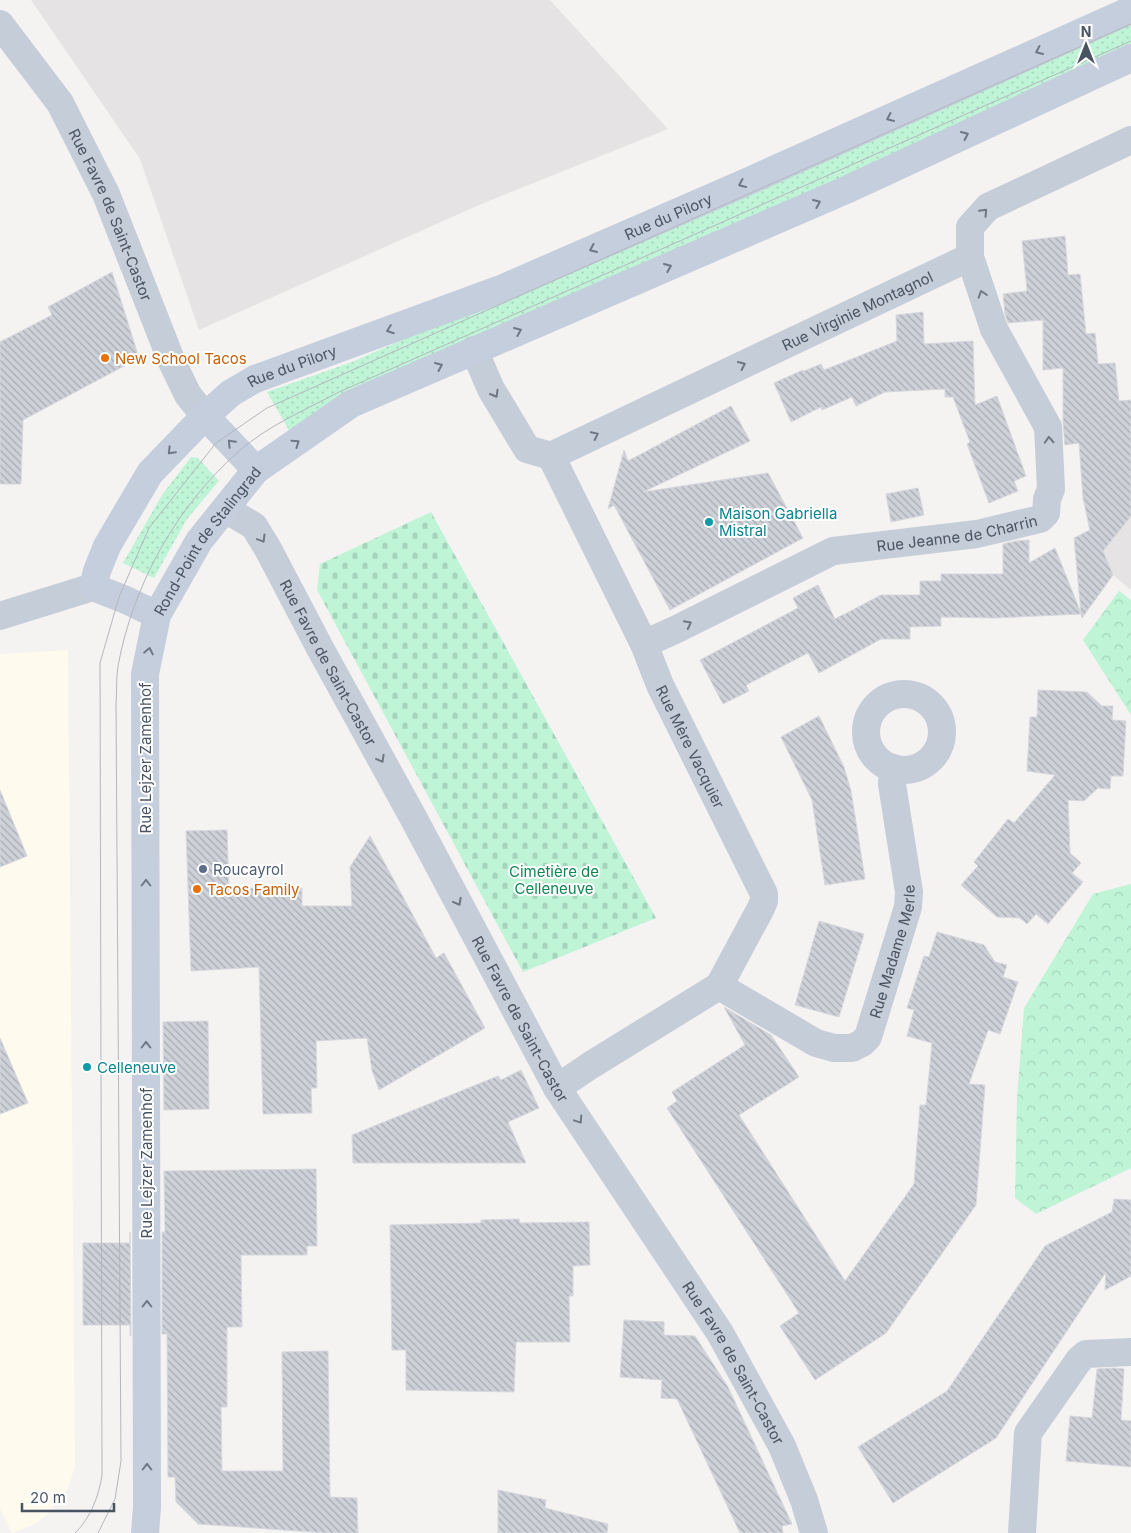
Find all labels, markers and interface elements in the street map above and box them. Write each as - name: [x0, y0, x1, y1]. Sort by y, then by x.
- north arrow: [1061, 20, 1111, 70]
- text: N: [1081, 23, 1091, 40]
- one-way arrow: [1035, 45, 1044, 56]
- one-way arrow: [886, 111, 895, 122]
- street label: Rue Favre de Saint-Castor: [65, 125, 157, 304]
- one-way arrow: [960, 131, 969, 141]
- one-way arrow: [738, 177, 747, 188]
- street label: Rue du Pilory: [621, 189, 716, 244]
- one-way arrow: [812, 198, 821, 209]
- one-way arrow: [978, 209, 987, 218]
- one-way arrow: [589, 243, 598, 254]
- one-way arrow: [663, 262, 672, 273]
- street label: Rue Virginie Montagnol: [779, 267, 936, 354]
- one-way arrow: [978, 290, 988, 298]
- one-way arrow: [386, 324, 395, 334]
- one-way arrow: [513, 326, 522, 337]
- street label: Rue du Pilory: [244, 340, 340, 391]
- place label: New School Tacos: [115, 349, 247, 368]
- marker: New School Tacos: [99, 352, 111, 364]
- one-way arrow: [434, 361, 443, 372]
- one-way arrow: [736, 362, 745, 372]
- one-way arrow: [488, 389, 498, 398]
- one-way arrow: [590, 431, 599, 441]
- one-way arrow: [1043, 436, 1054, 444]
- one-way arrow: [228, 440, 237, 449]
- one-way arrow: [291, 440, 300, 449]
- one-way arrow: [168, 445, 177, 454]
- street label: Rond-Point de Stalingrad: [149, 462, 265, 619]
- place label: Maison Gabriella Mistral: [719, 504, 837, 540]
- street label: Rue Jeanne de Charrin: [875, 510, 1039, 555]
- marker: Maison Gabriella Mistral: [703, 516, 715, 528]
- one-way arrow: [255, 533, 265, 542]
- street label: Rue Favre de Saint-Castor: [276, 576, 381, 749]
- one-way arrow: [683, 620, 692, 630]
- one-way arrow: [144, 646, 154, 655]
- street label: Rue Lejzer Zamenhof: [136, 682, 155, 834]
- street label: Rue Mère Vacquier: [652, 682, 729, 811]
- one-way arrow: [374, 753, 384, 762]
- place label: Roucayrol: [213, 860, 284, 879]
- park label: Cimetière de Celleneuve: [509, 862, 599, 898]
- marker: Roucayrol: [197, 863, 209, 875]
- one-way arrow: [141, 879, 151, 886]
- place label: Tacos Family: [207, 880, 300, 899]
- marker: Tacos Family: [191, 883, 203, 895]
- street label: Rue Madame Merle: [865, 884, 919, 1020]
- one-way arrow: [452, 896, 462, 905]
- street label: Rue Favre de Saint-Castor: [468, 932, 573, 1106]
- one-way arrow: [141, 1041, 151, 1049]
- place label: Celleneuve: [97, 1058, 176, 1077]
- marker: Celleneuve: [81, 1061, 93, 1073]
- street label: Rue Lejzer Zamenhof: [137, 1087, 156, 1239]
- one-way arrow: [573, 1115, 582, 1124]
- street label: Rue Favre de Saint-Castor: [679, 1277, 789, 1448]
- one-way arrow: [141, 1300, 152, 1308]
- one-way arrow: [142, 1463, 152, 1470]
- scale bar: [22, 1480, 115, 1512]
- text: 20 m: [30, 1488, 66, 1507]

